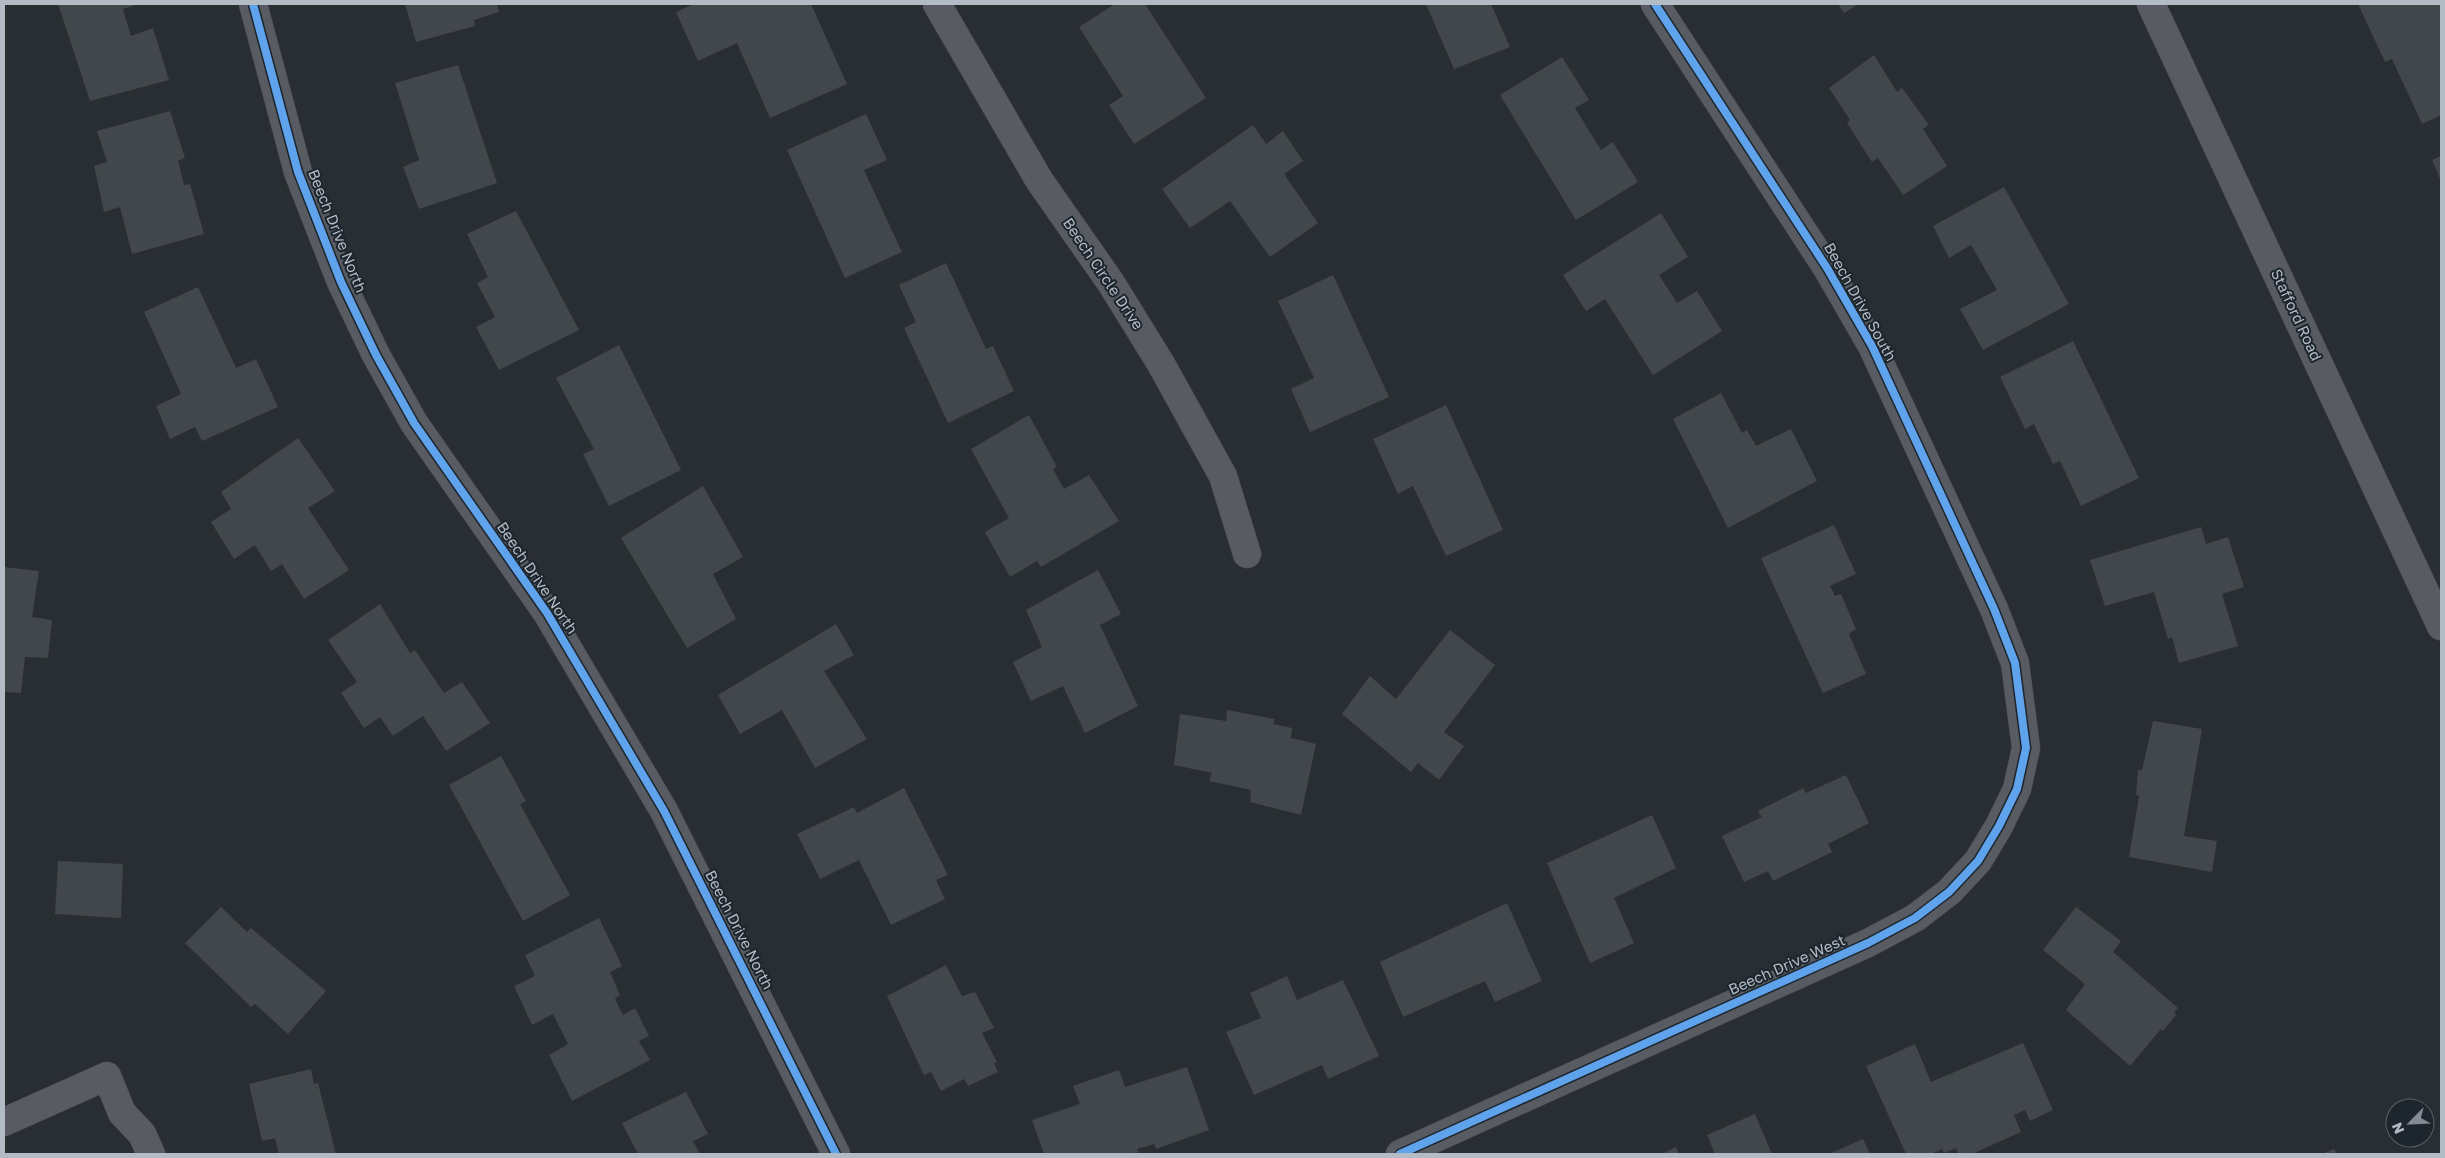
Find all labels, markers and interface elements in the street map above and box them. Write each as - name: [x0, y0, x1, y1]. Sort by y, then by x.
- street label: Beech Drive North: [305, 166, 371, 295]
- street label: Beech Circle Drive: [1060, 214, 1148, 333]
- street label: Beech Drive South: [1821, 239, 1901, 364]
- street label: Stafford Road: [2268, 266, 2326, 363]
- street label: Beech Drive North: [494, 518, 582, 637]
- street label: Beech Drive North: [702, 867, 778, 992]
- street label: Beech Drive West: [1725, 930, 1848, 998]
- north arrow: [2385, 1098, 2435, 1148]
- text: N: [2388, 1120, 2408, 1137]

